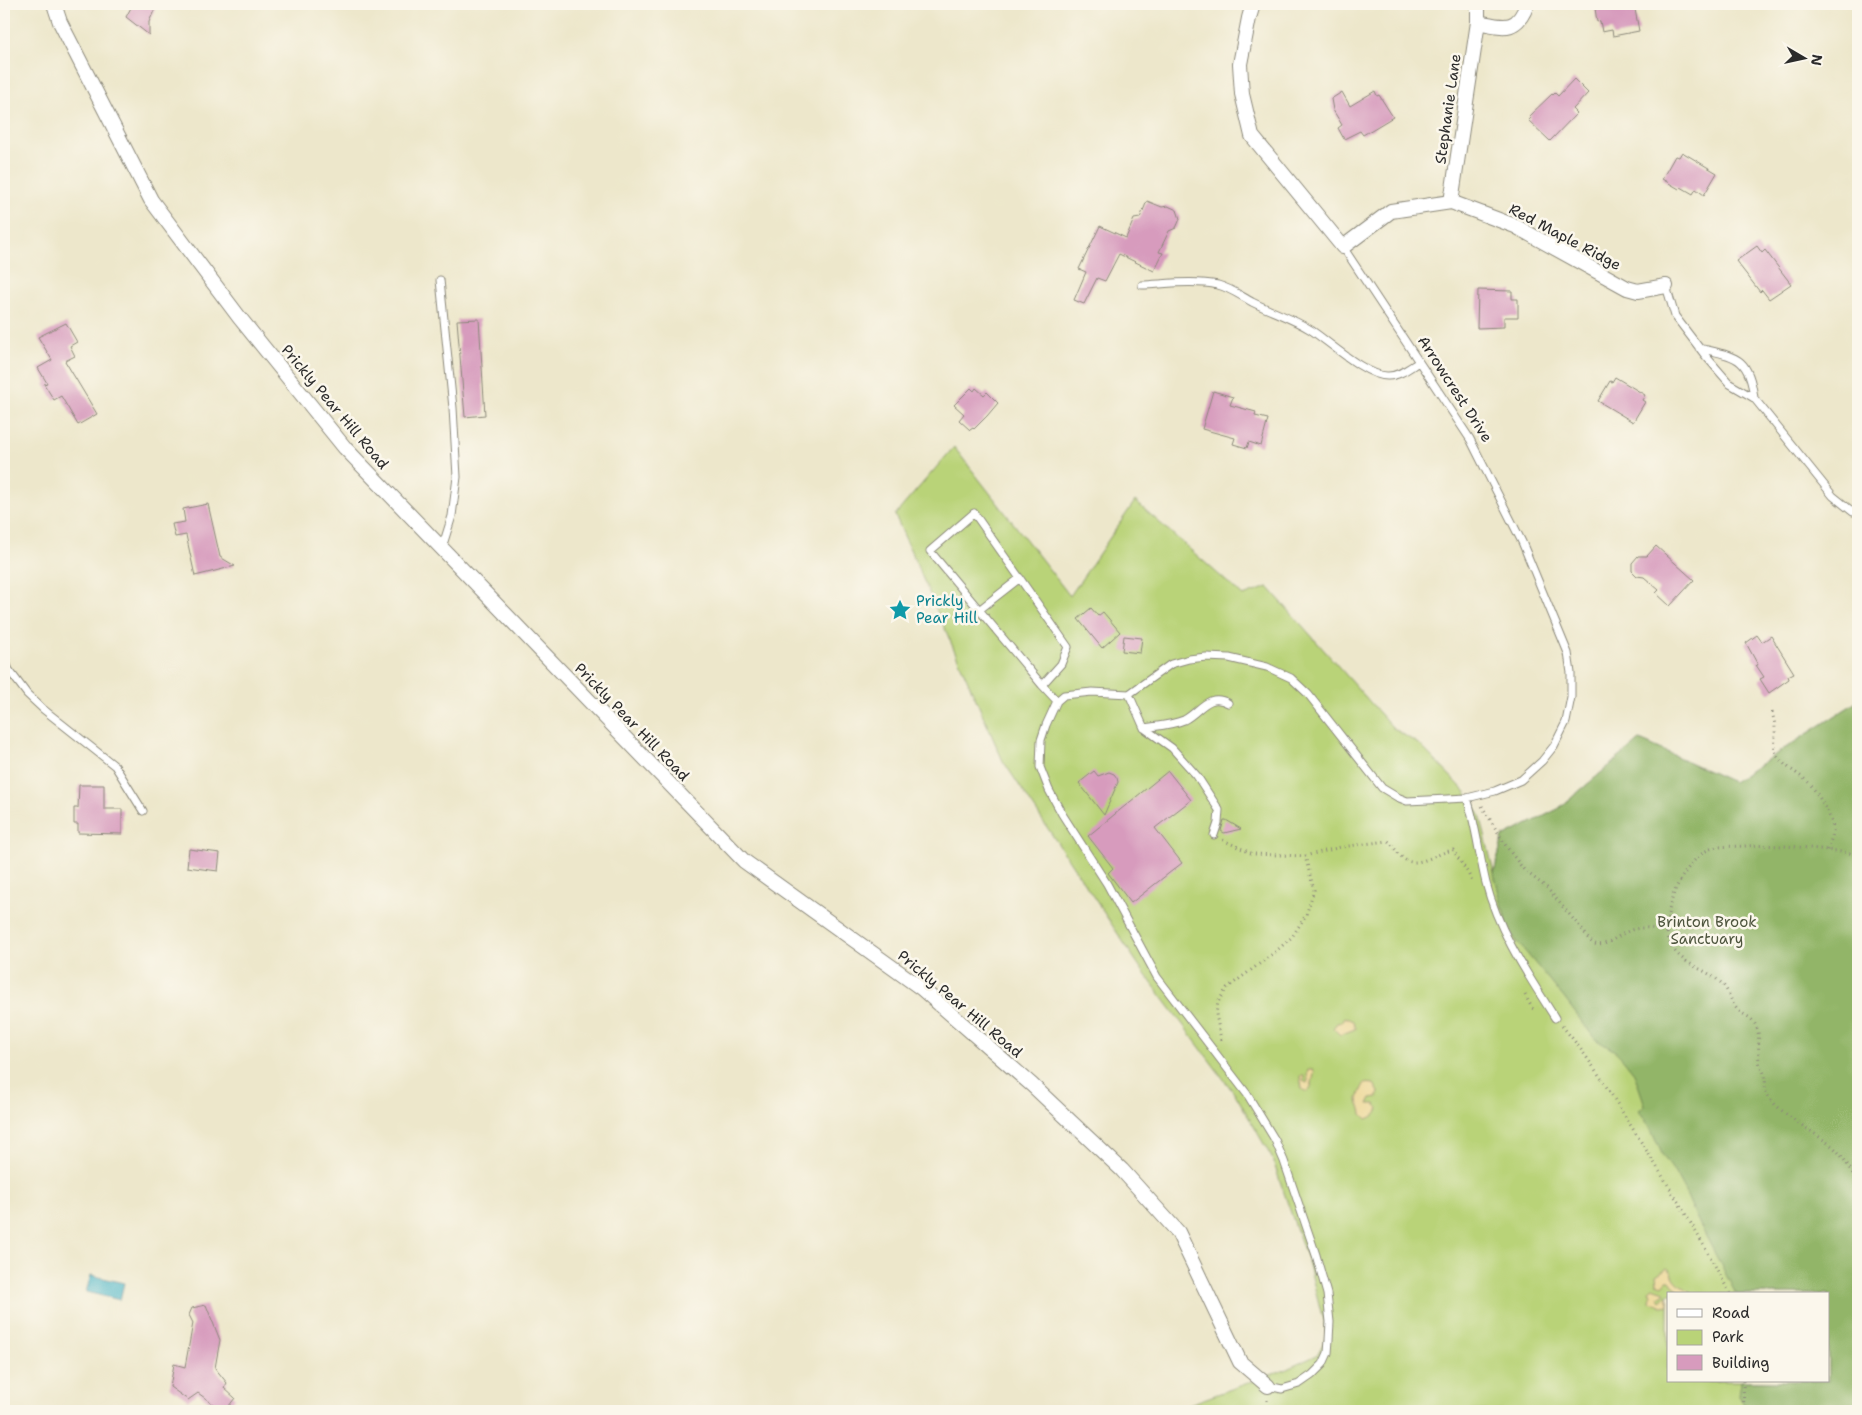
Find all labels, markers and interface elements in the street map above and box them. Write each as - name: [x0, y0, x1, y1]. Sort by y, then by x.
- north arrow: [1780, 32, 1830, 82]
- street label: Stephanie Lane: [1430, 52, 1466, 166]
- text: N: [1807, 53, 1827, 67]
- street label: Red Maple Ridge: [1505, 199, 1625, 275]
- street label: Arrowcrest Drive: [1413, 332, 1497, 446]
- street label: Prickly Pear Hill Road: [277, 340, 393, 474]
- place label: Prickly Pear Hill: [916, 591, 978, 628]
- place icon: Prickly Pear Hill: [887, 597, 913, 623]
- street label: Prickly Pear Hill Road: [570, 659, 694, 786]
- park label: Brinton Brook Sanctuary: [1657, 912, 1757, 949]
- street label: Prickly Pear Hill Road: [893, 946, 1027, 1062]
- legend: [1667, 1292, 1830, 1382]
- text: Road: [1712, 1303, 1750, 1323]
- text: Park: [1712, 1327, 1744, 1347]
- text: Building: [1712, 1353, 1769, 1373]

